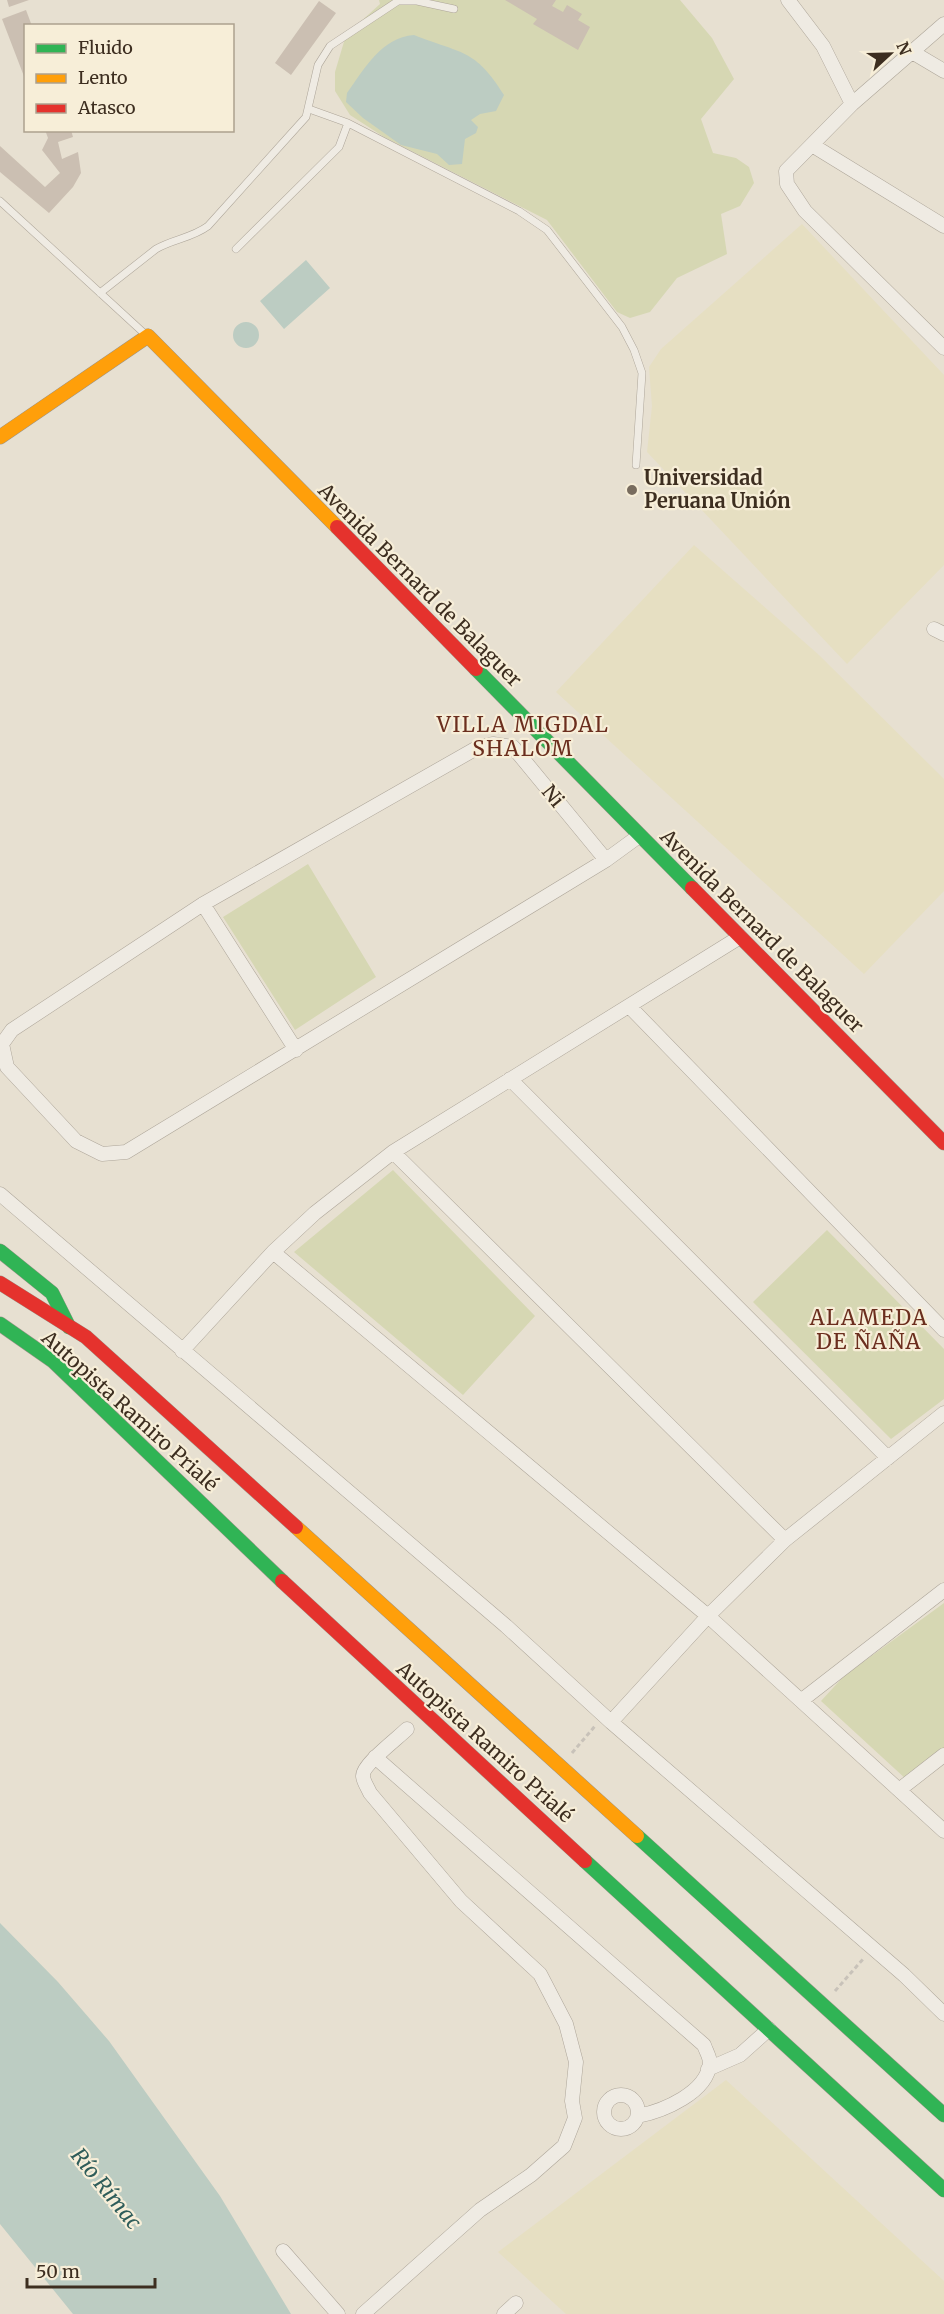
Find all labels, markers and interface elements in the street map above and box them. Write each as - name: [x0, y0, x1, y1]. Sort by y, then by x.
- legend: [24, 24, 234, 132]
- north arrow: [860, 24, 920, 84]
- text: Fluido: [78, 36, 133, 59]
- text: N: [892, 39, 916, 58]
- text: Lento: [78, 66, 128, 89]
- text: Atasco: [77, 96, 136, 119]
- place label: Universidad Peruana Unión: [644, 465, 791, 513]
- street label: Avenida Bernard de Balaguer: [313, 477, 527, 692]
- marker: Universidad Peruana Unión: [625, 483, 639, 497]
- district label: VILLA MIGDAL SHALOM: [436, 711, 609, 762]
- street label: Ni: [537, 779, 570, 812]
- street label: Avenida Bernard de Balaguer: [655, 823, 869, 1038]
- district label: ALAMEDA DE ÑAÑA: [809, 1304, 928, 1355]
- street label: Autopista Ramiro Prialé: [36, 1324, 224, 1496]
- street label: Autopista Ramiro Prialé: [391, 1655, 579, 1827]
- water label: Río Rímac: [65, 2143, 148, 2235]
- scale bar: [27, 2251, 154, 2289]
- text: 50 m: [36, 2260, 80, 2283]

